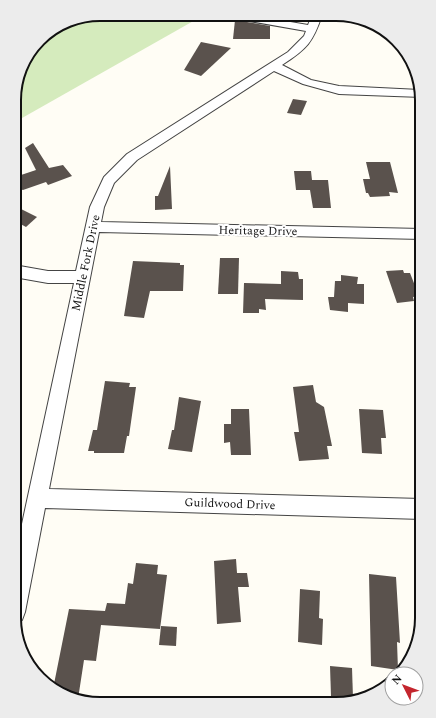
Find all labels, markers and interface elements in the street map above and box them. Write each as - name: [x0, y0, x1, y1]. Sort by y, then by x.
- street label: Middle Fork Drive: [66, 213, 106, 313]
- street label: Heritage Drive: [218, 221, 298, 241]
- street label: Guildwood Drive: [184, 493, 276, 515]
- north arrow: [384, 666, 424, 706]
- text: N: [388, 671, 406, 689]

